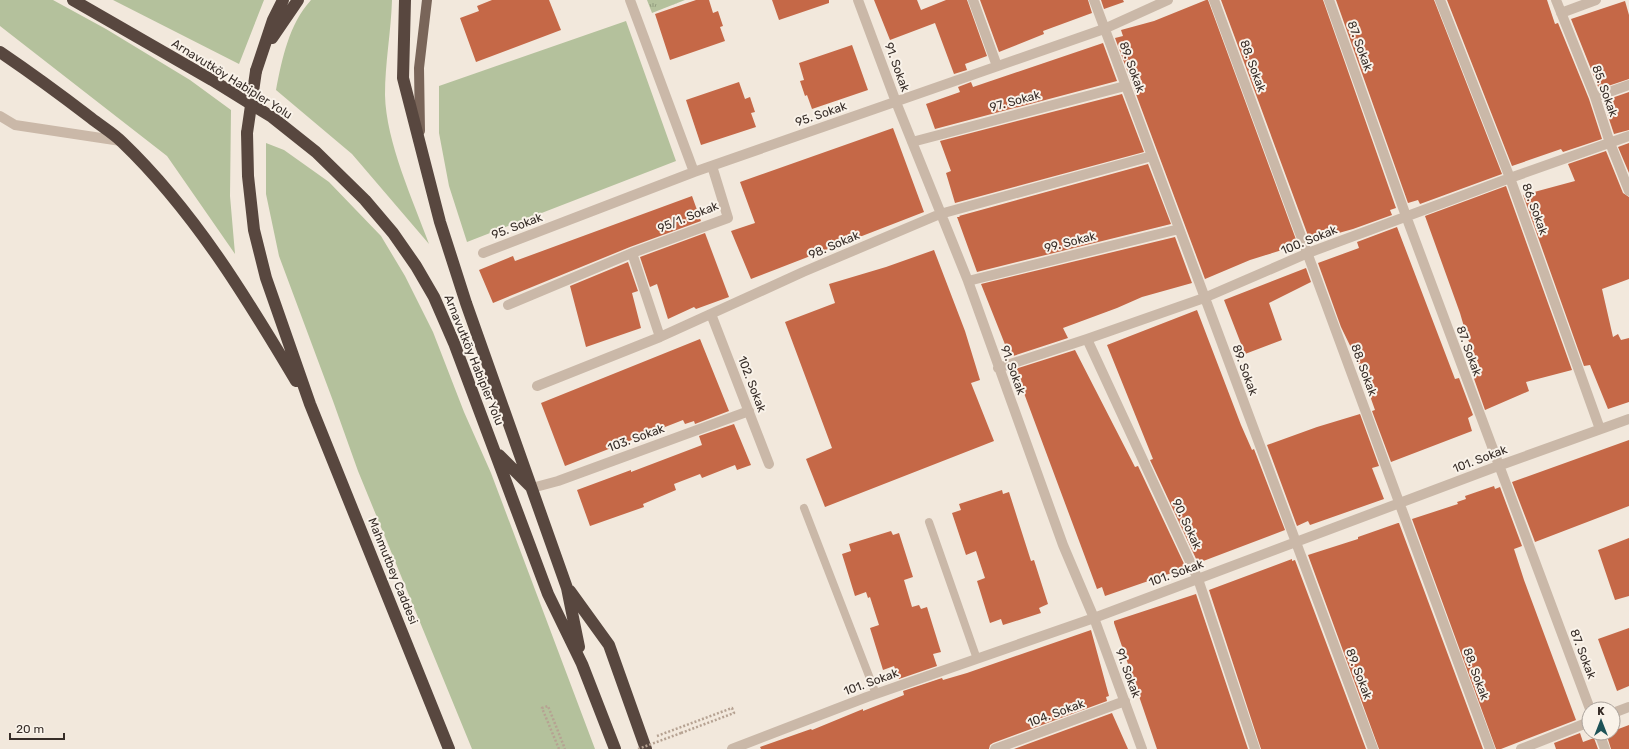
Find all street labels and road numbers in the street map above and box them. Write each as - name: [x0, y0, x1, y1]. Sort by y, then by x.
- street label: 87. Sokak: [1344, 19, 1376, 74]
- street label: Arnavutköy Habipler Yolu: [169, 36, 295, 122]
- street label: 88. Sokak: [1237, 38, 1269, 95]
- street label: 91. Sokak: [882, 40, 913, 94]
- street label: 89. Sokak: [1116, 40, 1148, 95]
- street label: 85. Sokak: [1589, 63, 1621, 119]
- street label: 97. Sokak: [988, 87, 1043, 114]
- street label: 95. Sokak: [794, 98, 849, 129]
- street label: 86. Sokak: [1519, 181, 1551, 238]
- street label: 95/1. Sokak: [656, 198, 721, 236]
- street label: 95. Sokak: [490, 210, 545, 242]
- street label: 100. Sokak: [1279, 222, 1340, 258]
- street label: 98. Sokak: [806, 228, 862, 262]
- street label: 99. Sokak: [1043, 229, 1098, 255]
- street label: Arnavutköy Habipler Yolu: [441, 293, 507, 427]
- street label: 87. Sokak: [1453, 324, 1485, 379]
- street label: 88. Sokak: [1348, 342, 1380, 399]
- street label: 91. Sokak: [998, 343, 1029, 397]
- street label: 89. Sokak: [1229, 343, 1261, 398]
- street label: 102. Sokak: [735, 354, 769, 415]
- street label: 103. Sokak: [606, 421, 667, 455]
- street label: 101. Sokak: [1451, 442, 1510, 476]
- street label: 90. Sokak: [1169, 497, 1205, 552]
- street label: Mahmutbey Caddesi: [365, 516, 421, 626]
- street label: 101. Sokak: [1147, 556, 1206, 589]
- street label: 87. Sokak: [1567, 627, 1599, 682]
- street label: 91. Sokak: [1113, 646, 1144, 700]
- street label: 88. Sokak: [1460, 646, 1492, 703]
- street label: 89. Sokak: [1343, 647, 1375, 702]
- street label: 101. Sokak: [842, 665, 901, 698]
- street label: 104. Sokak: [1026, 696, 1087, 730]

